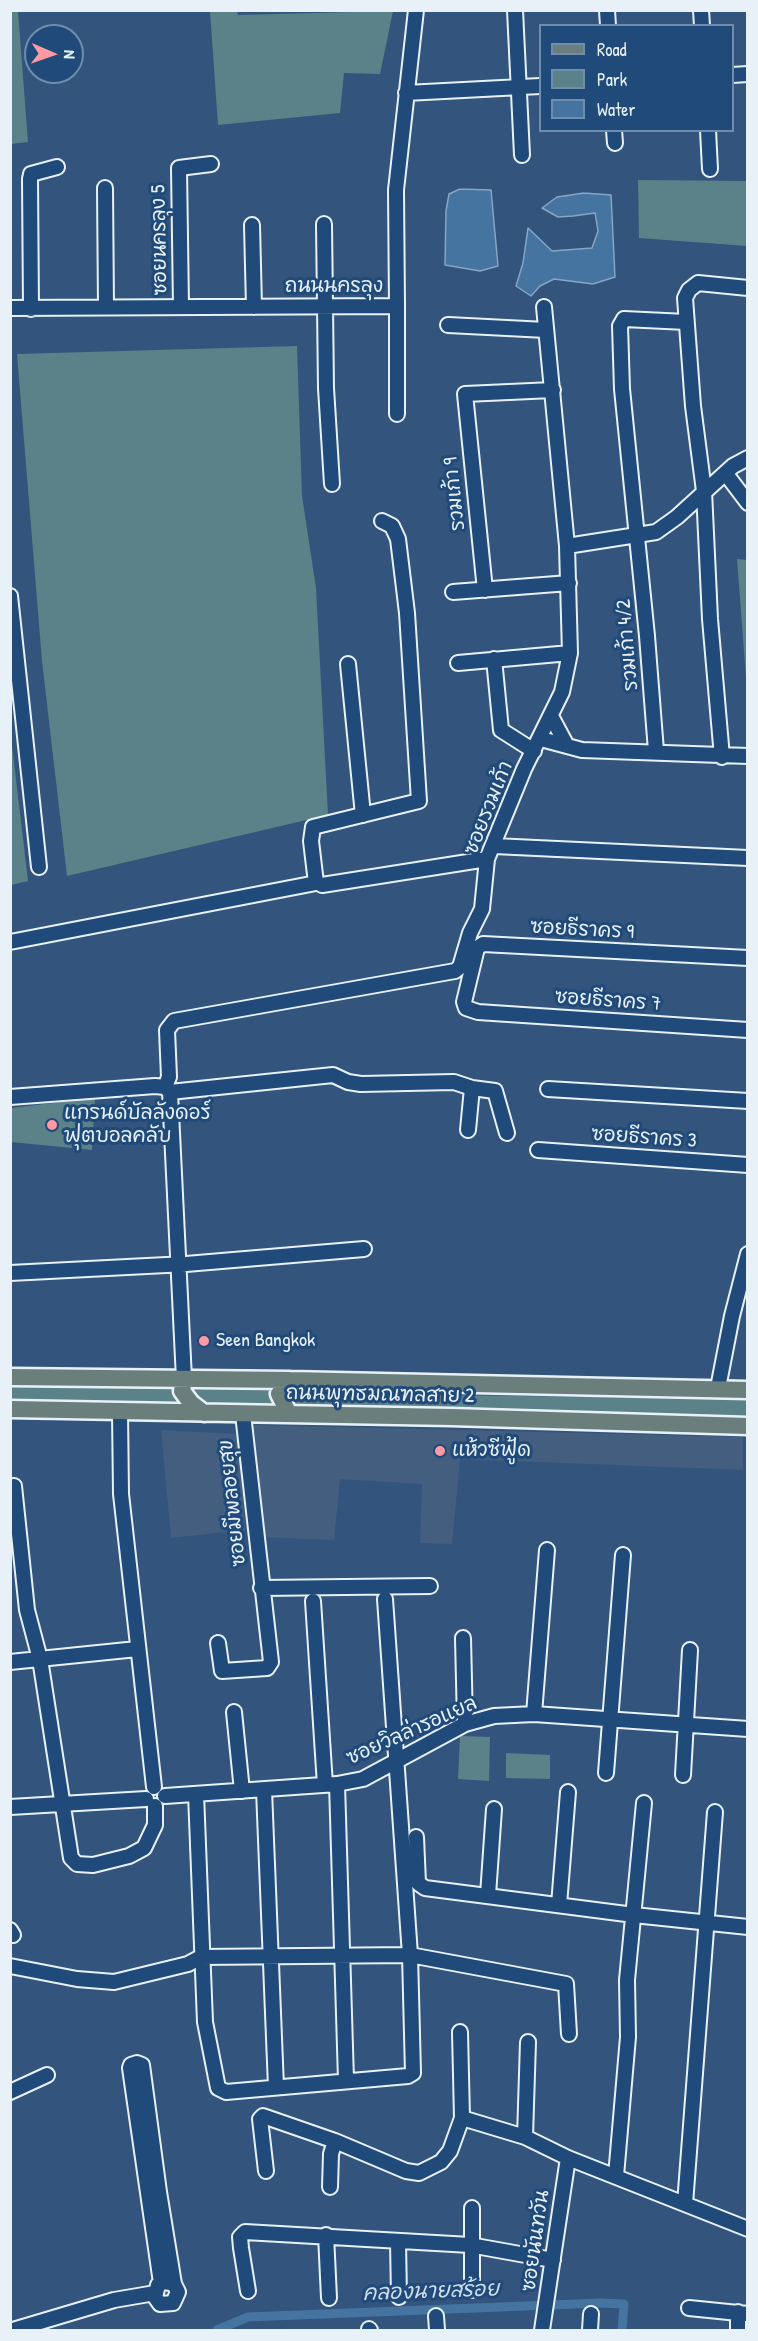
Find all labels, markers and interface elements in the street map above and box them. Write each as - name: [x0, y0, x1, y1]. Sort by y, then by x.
- north arrow: [24, 24, 84, 84]
- legend: [539, 24, 734, 132]
- text: Road: [597, 37, 627, 62]
- text: N: [59, 50, 81, 59]
- text: Park: [597, 67, 627, 92]
- text: Water: [597, 97, 635, 122]
- street label: ซอยนครลุง 5: [147, 185, 173, 295]
- street label: ถนนนครลุง: [285, 275, 383, 299]
- street label: รวมเก้า 9: [439, 456, 471, 532]
- street label: รวมเก้า 4/2: [612, 598, 644, 692]
- street label: ซอยรวมเก้า: [459, 758, 519, 858]
- street label: ซอยธีราคร 9: [530, 915, 634, 945]
- street label: ซอยธีราคร 7: [554, 985, 662, 1017]
- place label: แกรนด์บัลลังดอร์ ฟุตบอลคลับ: [64, 1102, 211, 1149]
- marker: แกรนด์บัลลังดอร์ ฟุตบอลคลับ: [45, 1118, 59, 1132]
- street label: ซอยธีราคร 3: [591, 1122, 697, 1154]
- place label: Seen Bangkok: [216, 1329, 315, 1353]
- marker: Seen Bangkok: [197, 1334, 211, 1348]
- street label: ถนนพุทธมณฑลสาย 2: [286, 1381, 474, 1409]
- street label: ซอยมีพลอยสุข: [214, 1438, 252, 1568]
- place label: แห้วซีฟู้ด: [452, 1439, 531, 1463]
- marker: แห้วซีฟู้ด: [433, 1444, 447, 1458]
- street label: ซอยวิลล่ารอแยล: [343, 1691, 481, 1771]
- street label: ซอยนันทวัน: [517, 2189, 555, 2293]
- water label: คลองนายสร้อย: [362, 2277, 500, 2307]

